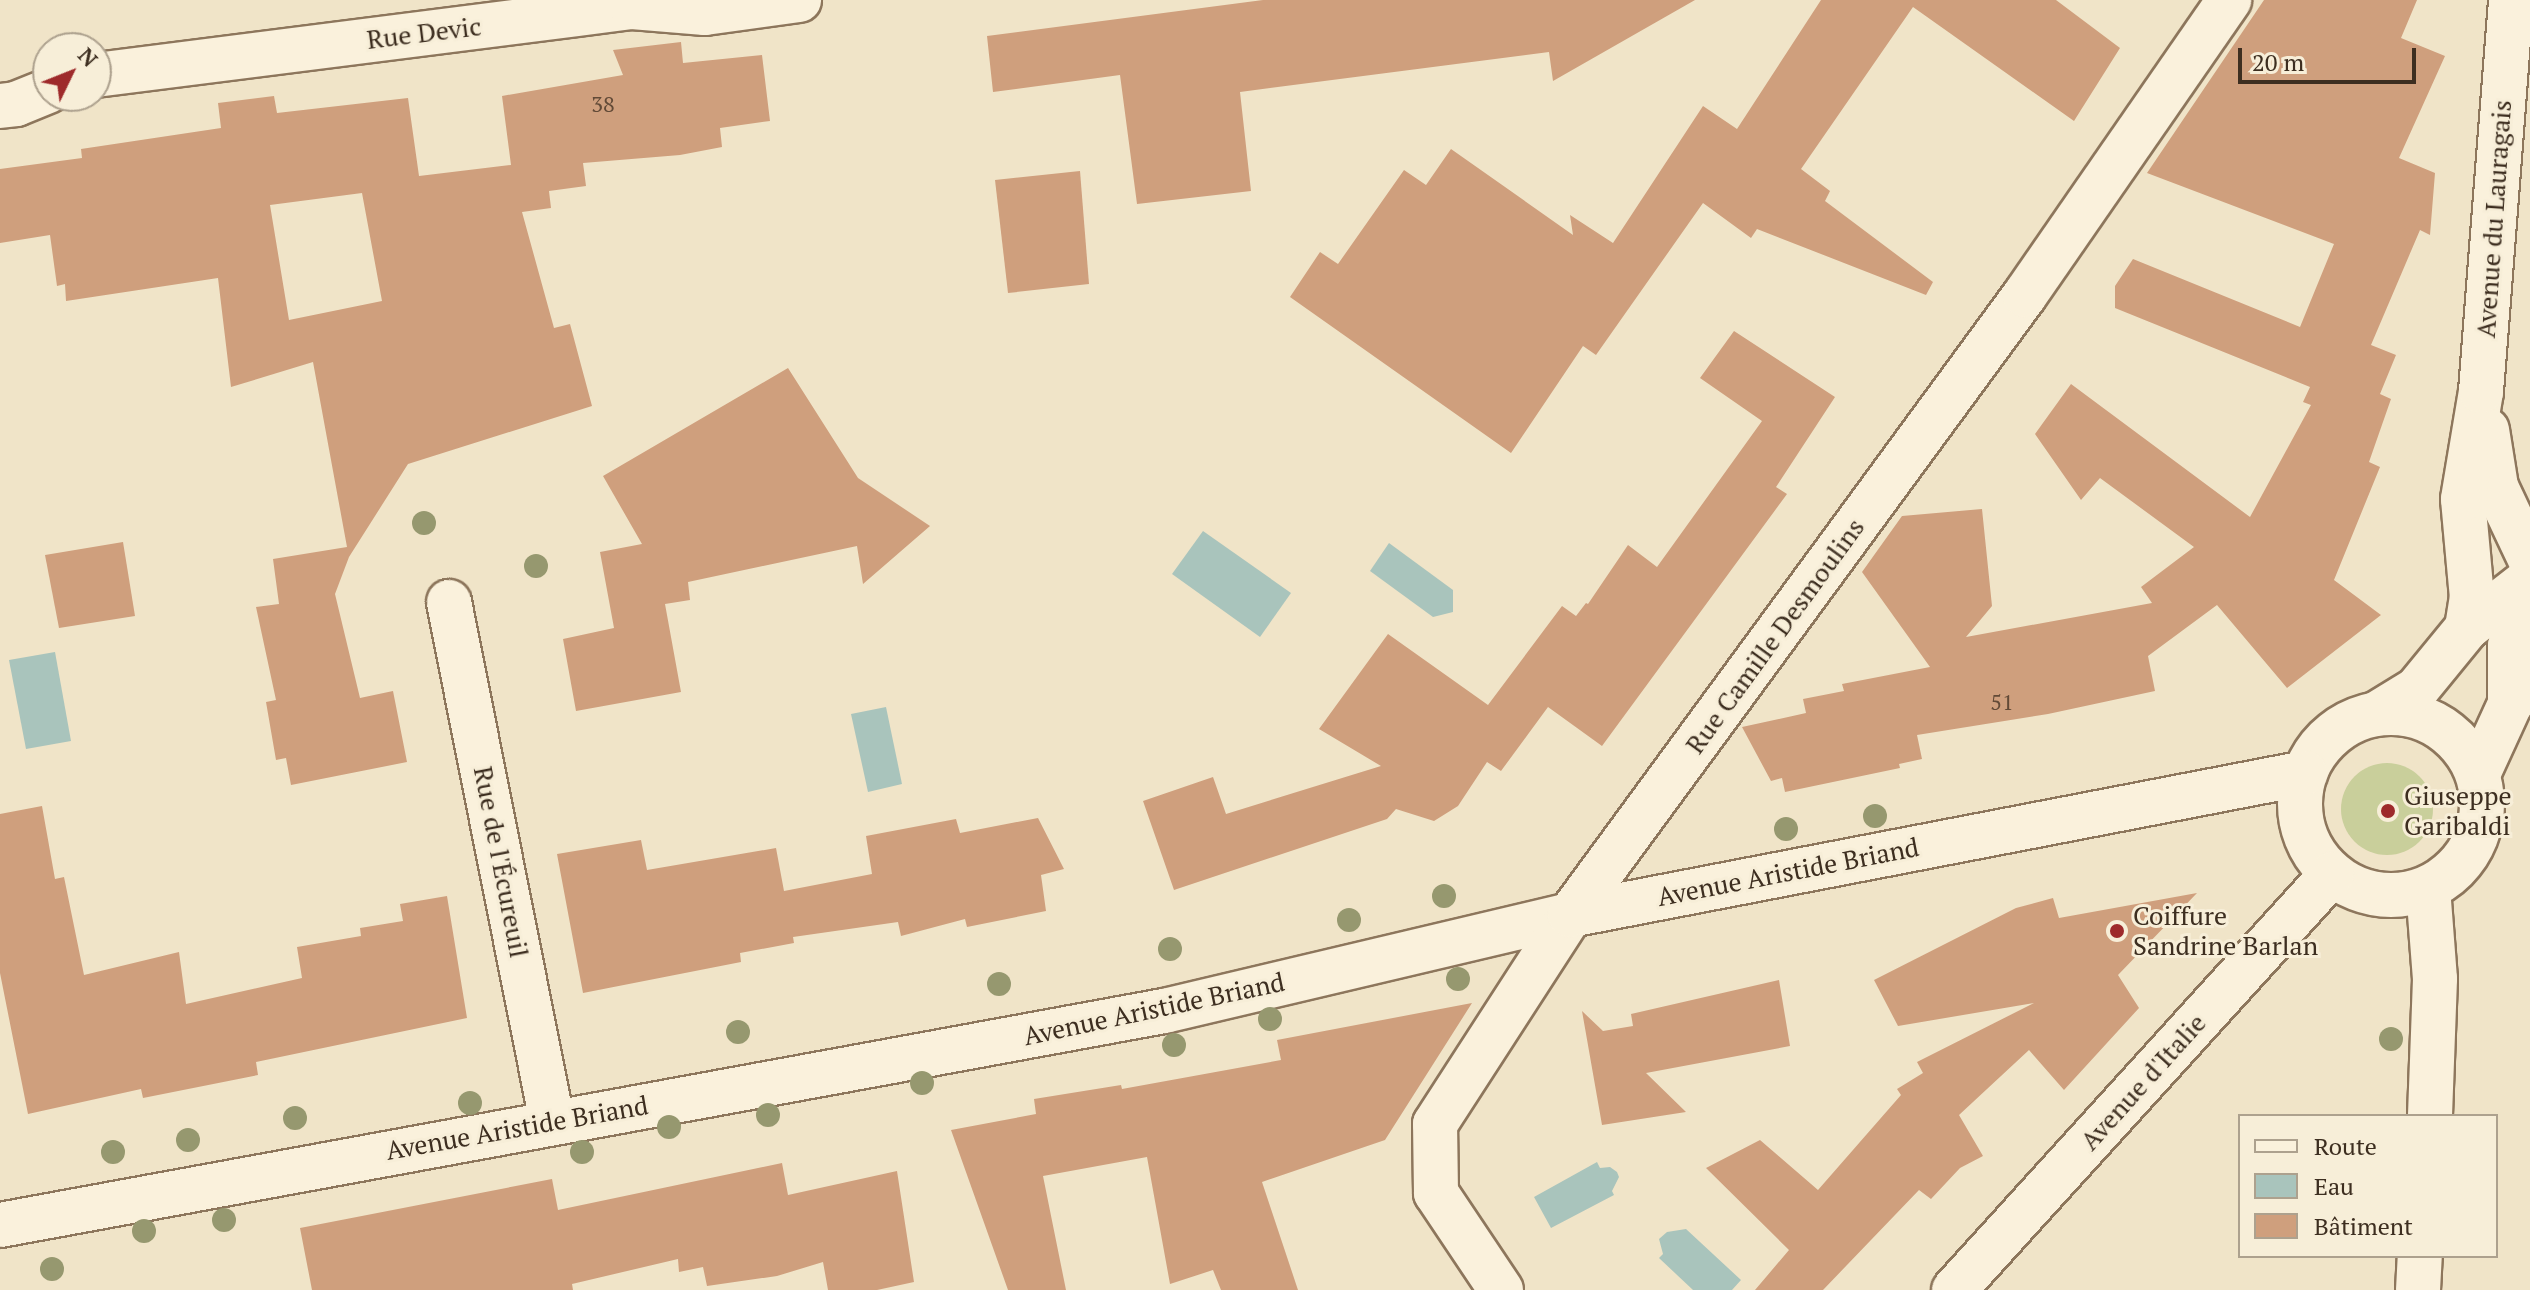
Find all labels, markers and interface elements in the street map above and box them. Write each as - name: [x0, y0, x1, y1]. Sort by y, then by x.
- street label: Rue Devic: [365, 11, 483, 55]
- north arrow: [32, 32, 112, 112]
- scale bar: [2242, 32, 2420, 82]
- text: N: [72, 41, 105, 73]
- text: 20 m: [2252, 46, 2304, 78]
- house number: 38: [591, 91, 615, 117]
- street label: Avenue du Lauragais: [2470, 99, 2518, 339]
- street label: Rue Camille Desmoulins: [1679, 512, 1871, 760]
- house number: 51: [1990, 689, 2014, 715]
- street label: Rue de l'Écureuil: [467, 764, 535, 960]
- place label: Giuseppe Garibaldi: [2404, 780, 2511, 842]
- marker: Giuseppe Garibaldi: [2379, 802, 2397, 820]
- street label: Avenue Aristide Briand: [1654, 831, 1922, 913]
- place label: Coiffure Sandrine Barlan: [2133, 900, 2318, 962]
- marker: Coiffure Sandrine Barlan: [2108, 922, 2126, 940]
- street label: Avenue Aristide Briand: [1020, 966, 1288, 1052]
- street label: Avenue d'Italie: [2074, 1008, 2212, 1156]
- street label: Avenue Aristide Briand: [383, 1090, 651, 1166]
- legend: [2238, 1114, 2498, 1258]
- text: Route: [2314, 1130, 2377, 1162]
- text: Eau: [2314, 1170, 2354, 1202]
- text: Bâtiment: [2314, 1210, 2413, 1242]

